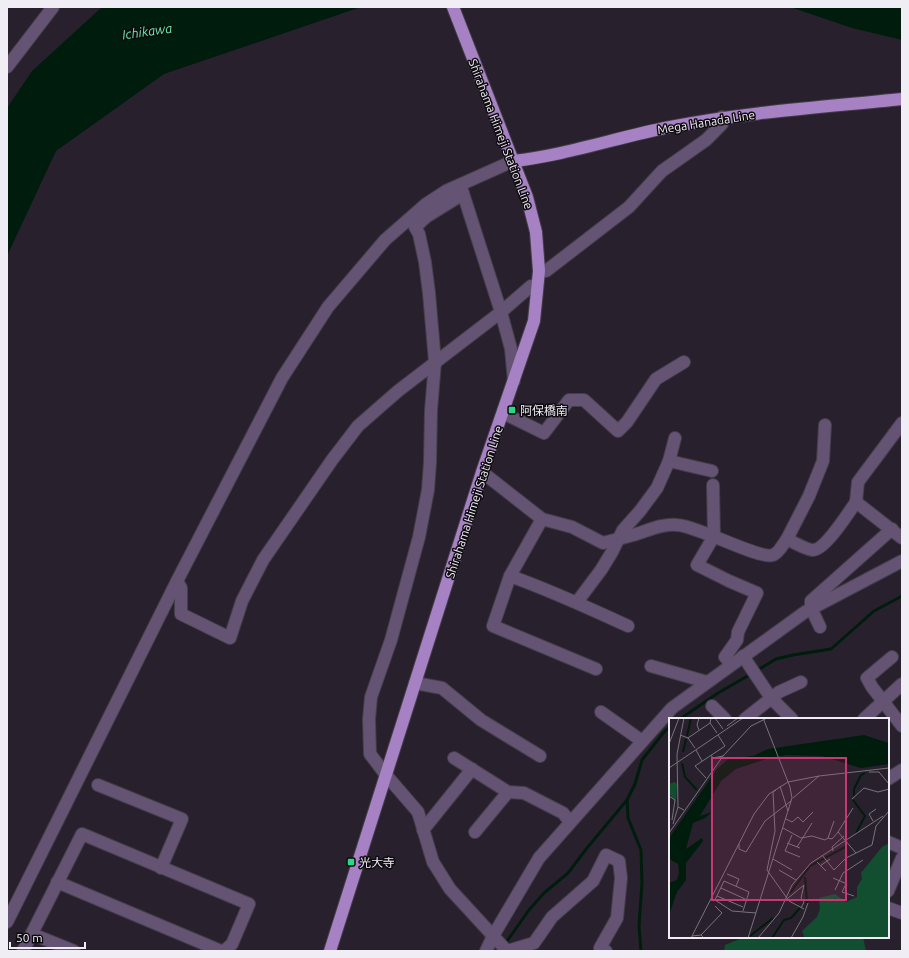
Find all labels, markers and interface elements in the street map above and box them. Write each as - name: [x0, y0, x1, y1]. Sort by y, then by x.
- water label: Ichikawa: [121, 21, 173, 41]
- street label: Shirahama Himeji Station Line: [466, 57, 536, 211]
- street label: Mega Hanada Line: [656, 108, 756, 136]
- place label: 阿保橋南: [520, 404, 568, 417]
- marker: 阿保橋南: [507, 405, 517, 415]
- street label: Shirahama Himeji Station Line: [443, 424, 505, 580]
- inset map: [669, 718, 889, 938]
- place label: 光大寺: [359, 856, 395, 869]
- marker: 光大寺: [346, 857, 356, 867]
- scale bar: [10, 924, 85, 950]
- text: 50 m: [16, 931, 43, 944]

